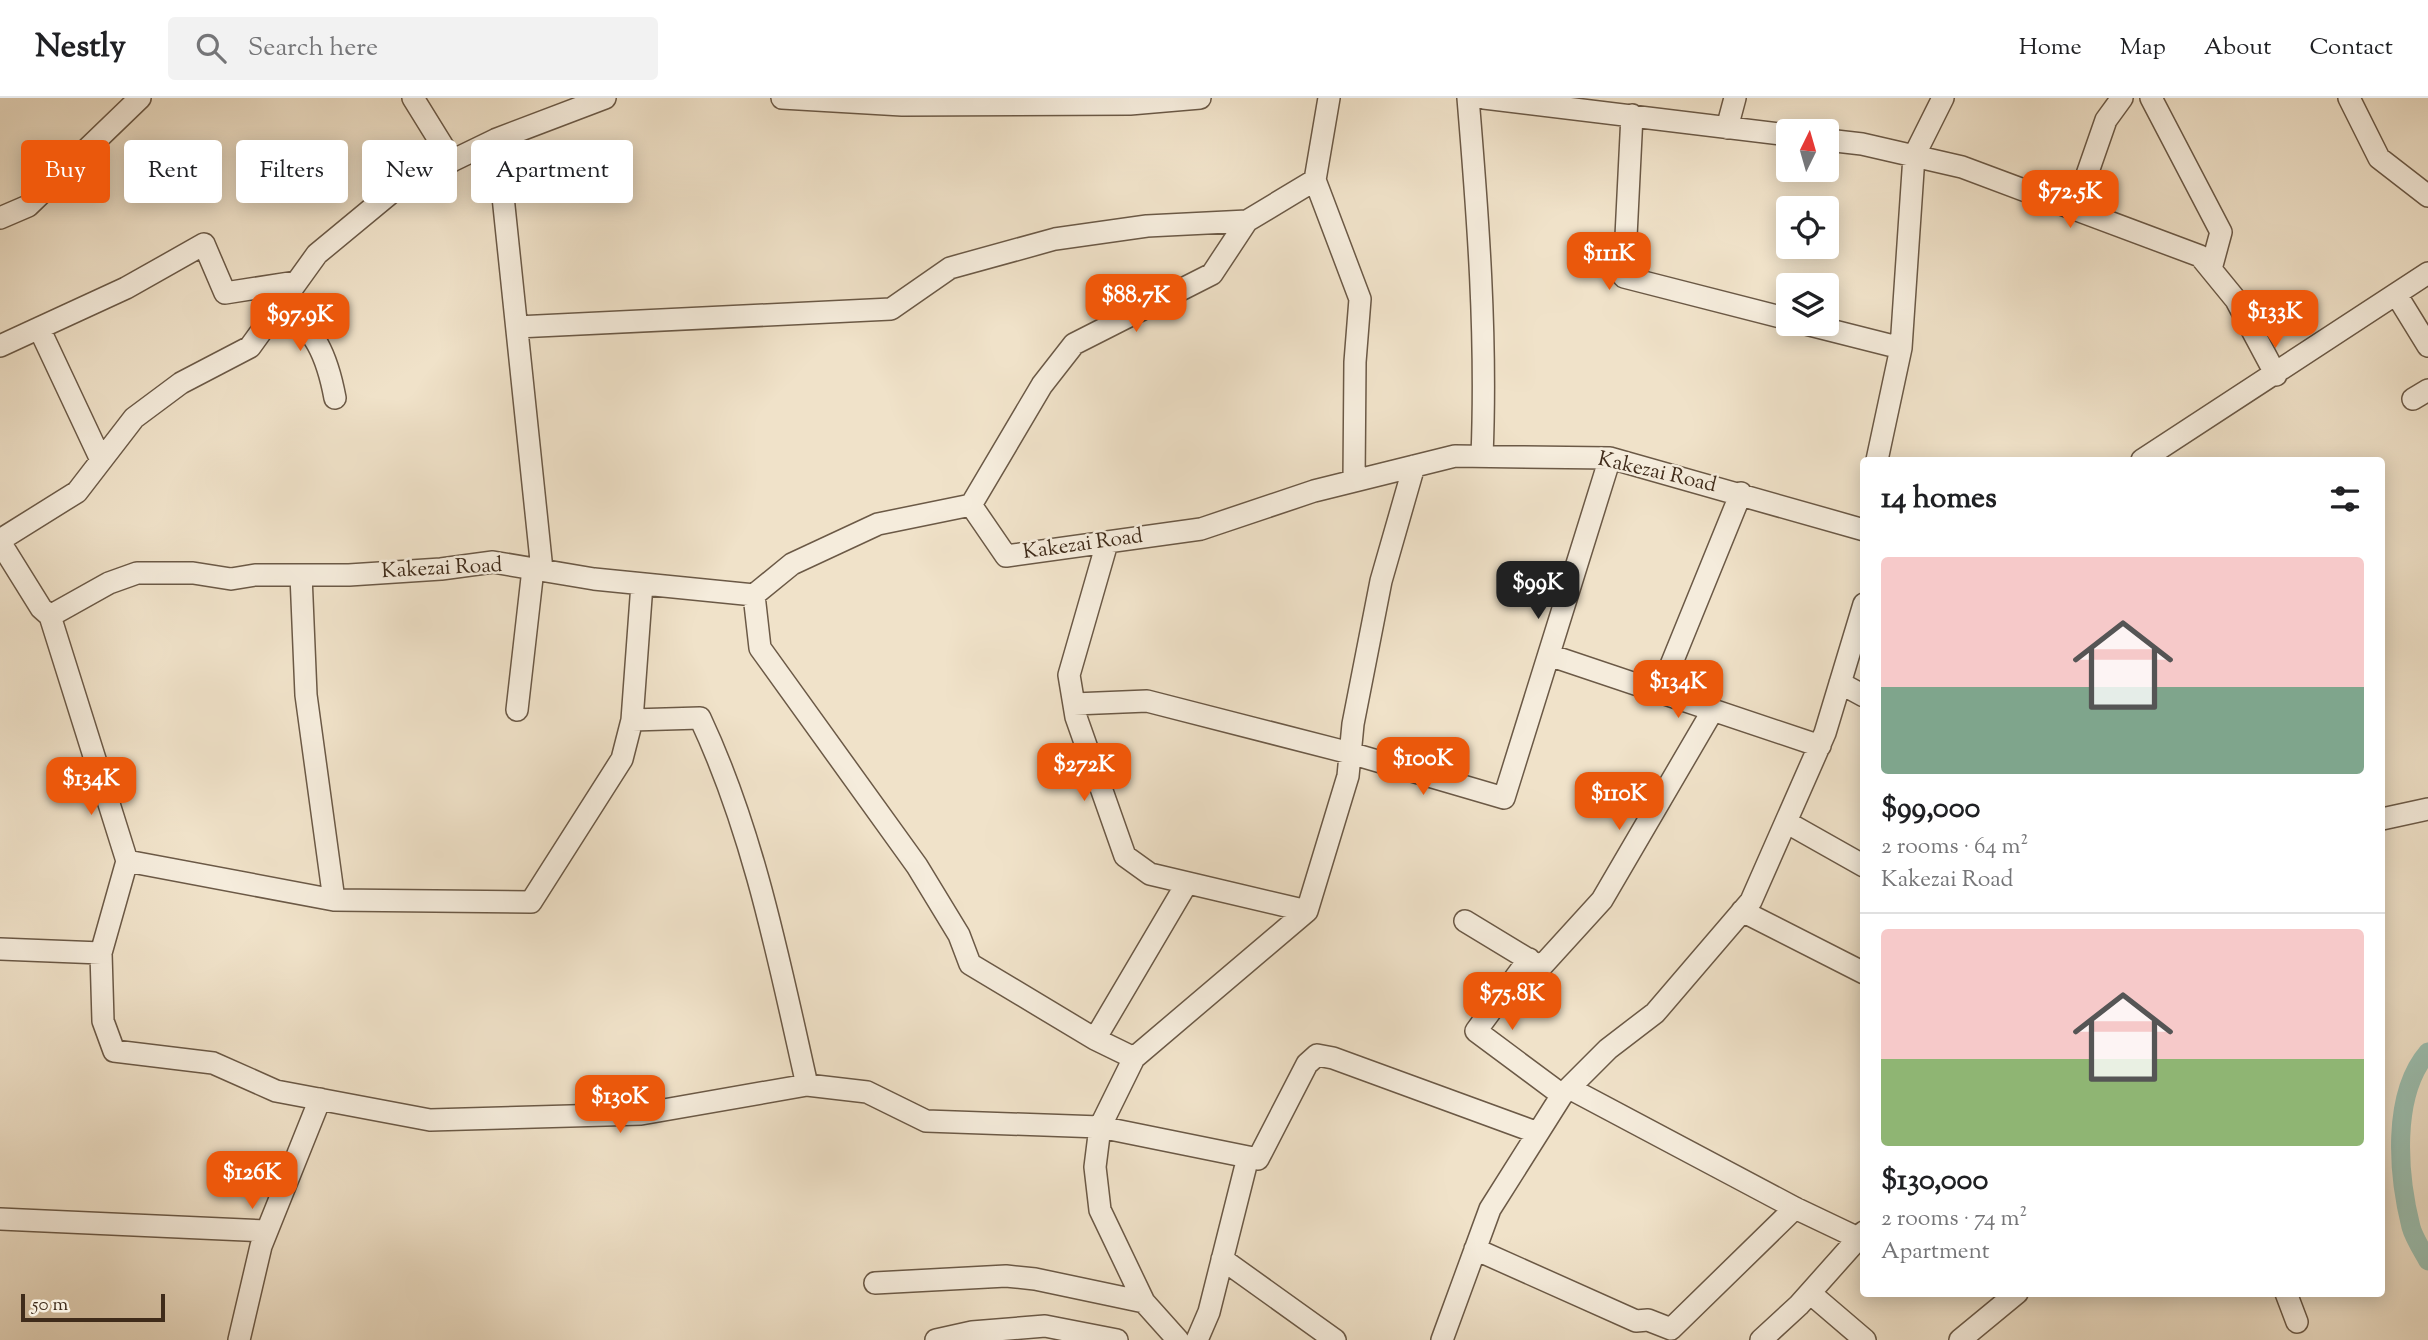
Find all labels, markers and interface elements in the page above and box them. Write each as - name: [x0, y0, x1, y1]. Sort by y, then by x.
- search box: [168, 17, 658, 80]
- text: Nestly: [35, 24, 126, 72]
- icon: search: [192, 29, 230, 67]
- text: Search here: [248, 30, 378, 67]
- text: Home: [2019, 31, 2082, 65]
- text: Map: [2120, 31, 2166, 65]
- text: About: [2204, 31, 2271, 65]
- text: Contact: [2309, 31, 2393, 65]
- north arrow: [1776, 119, 1839, 182]
- map controls: [1776, 119, 1839, 336]
- chip: Buy: [21, 140, 110, 203]
- chip: Rent: [124, 140, 222, 203]
- chip: Filters: [236, 140, 348, 203]
- chip: New: [362, 140, 457, 203]
- chip: Apartment: [471, 140, 633, 203]
- pin: $72.5K: [2013, 170, 2127, 230]
- text: $72.5K: [2038, 176, 2102, 209]
- button: locate: [1776, 196, 1839, 259]
- pin: $111K: [1560, 232, 1658, 292]
- text: $111K: [1583, 238, 1635, 271]
- button: layers: [1776, 273, 1839, 336]
- pin: $88.7K: [1079, 274, 1193, 334]
- text: $88.7K: [1101, 280, 1171, 313]
- pin: $133K: [2226, 290, 2324, 350]
- pin: $97.9K: [243, 294, 357, 353]
- text: $133K: [2247, 296, 2303, 329]
- text: $97.9K: [266, 299, 334, 332]
- street label: Kakezai Road: [1595, 445, 1719, 501]
- text: 14 homes: [1881, 478, 1997, 521]
- icon: filters: [2326, 480, 2364, 518]
- street label: Kakezai Road: [1021, 522, 1145, 568]
- street label: Kakezai Road: [381, 551, 503, 587]
- pin: $99K: [1497, 561, 1579, 621]
- text: $99K: [1512, 567, 1564, 600]
- icon: home: [2060, 602, 2186, 728]
- pin: $134K: [1629, 660, 1727, 720]
- text: $134K: [1649, 666, 1707, 699]
- pin: $100K: [1374, 738, 1472, 797]
- text: $100K: [1393, 743, 1453, 776]
- pin: $272K: [1035, 744, 1133, 803]
- text: $272K: [1053, 749, 1115, 782]
- pin: $134K: [42, 758, 140, 817]
- text: $134K: [62, 763, 120, 796]
- pin: $110K: [1570, 772, 1668, 832]
- text: $110K: [1591, 778, 1647, 811]
- text: $99,000: [1881, 788, 1980, 831]
- text: 2 rooms · 64 m²: [1881, 831, 2028, 864]
- text: Kakezai Road: [1881, 864, 2014, 897]
- pin: $75.8K: [1455, 972, 1569, 1032]
- icon: home: [2060, 974, 2186, 1100]
- text: $75.8K: [1479, 978, 1545, 1011]
- pin: $130K: [571, 1076, 669, 1135]
- text: $130K: [591, 1081, 649, 1114]
- pin: $126K: [203, 1152, 301, 1211]
- text: $126K: [223, 1157, 281, 1190]
- text: $130,000: [1881, 1160, 1988, 1203]
- text: 2 rooms · 74 m²: [1881, 1203, 2027, 1236]
- text: Apartment: [1881, 1236, 1990, 1269]
- scale bar: [21, 1291, 164, 1323]
- text: 50 m: [32, 1292, 68, 1319]

